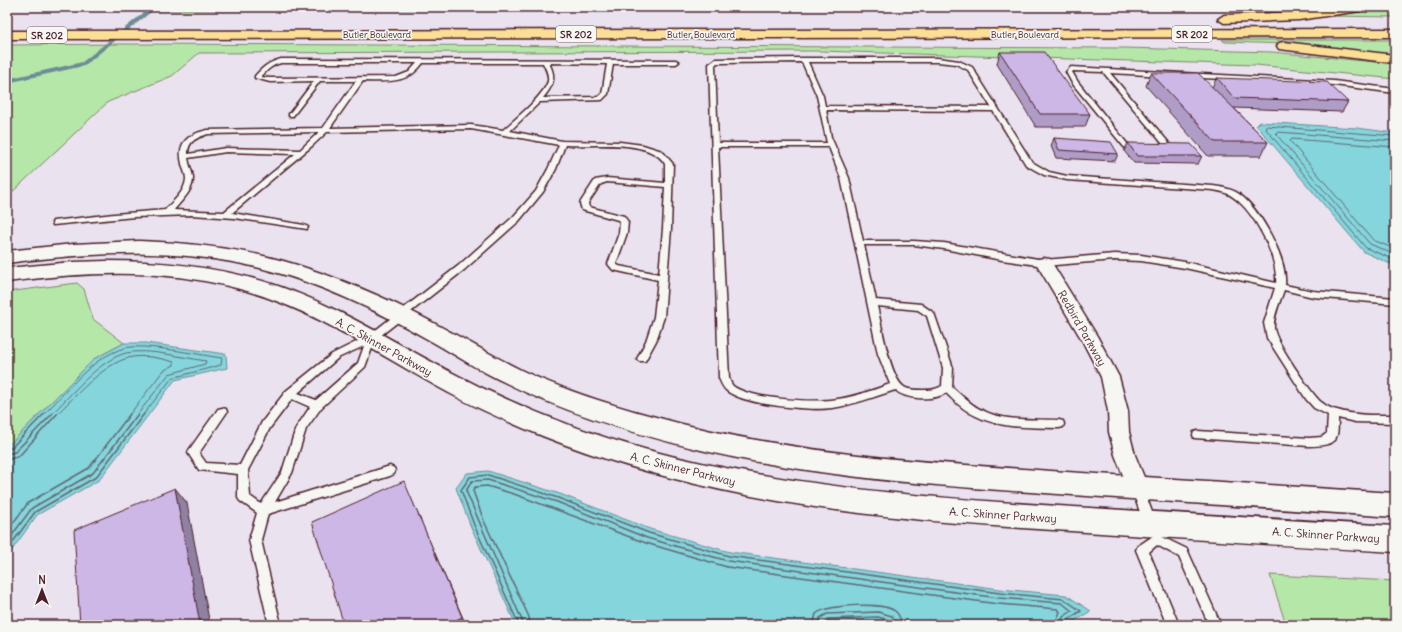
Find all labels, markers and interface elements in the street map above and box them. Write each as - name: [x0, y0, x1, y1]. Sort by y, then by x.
- road number: SR 202: [556, 26, 596, 42]
- road number: SR 202: [1172, 26, 1212, 42]
- road number: SR 202: [27, 27, 67, 43]
- street label: Butler Boulevard: [343, 29, 411, 40]
- street label: Butler Boulevard: [667, 29, 735, 40]
- street label: Butler Boulevard: [991, 29, 1059, 40]
- street label: Redbird Parkway: [1055, 288, 1109, 368]
- street label: A. C. Skinner Parkway: [333, 315, 435, 379]
- street label: A. C. Skinner Parkway: [629, 449, 737, 489]
- street label: A. C. Skinner Parkway: [949, 504, 1057, 526]
- street label: A. C. Skinner Parkway: [1272, 524, 1380, 546]
- north arrow: [22, 570, 62, 610]
- text: N: [38, 573, 46, 587]

